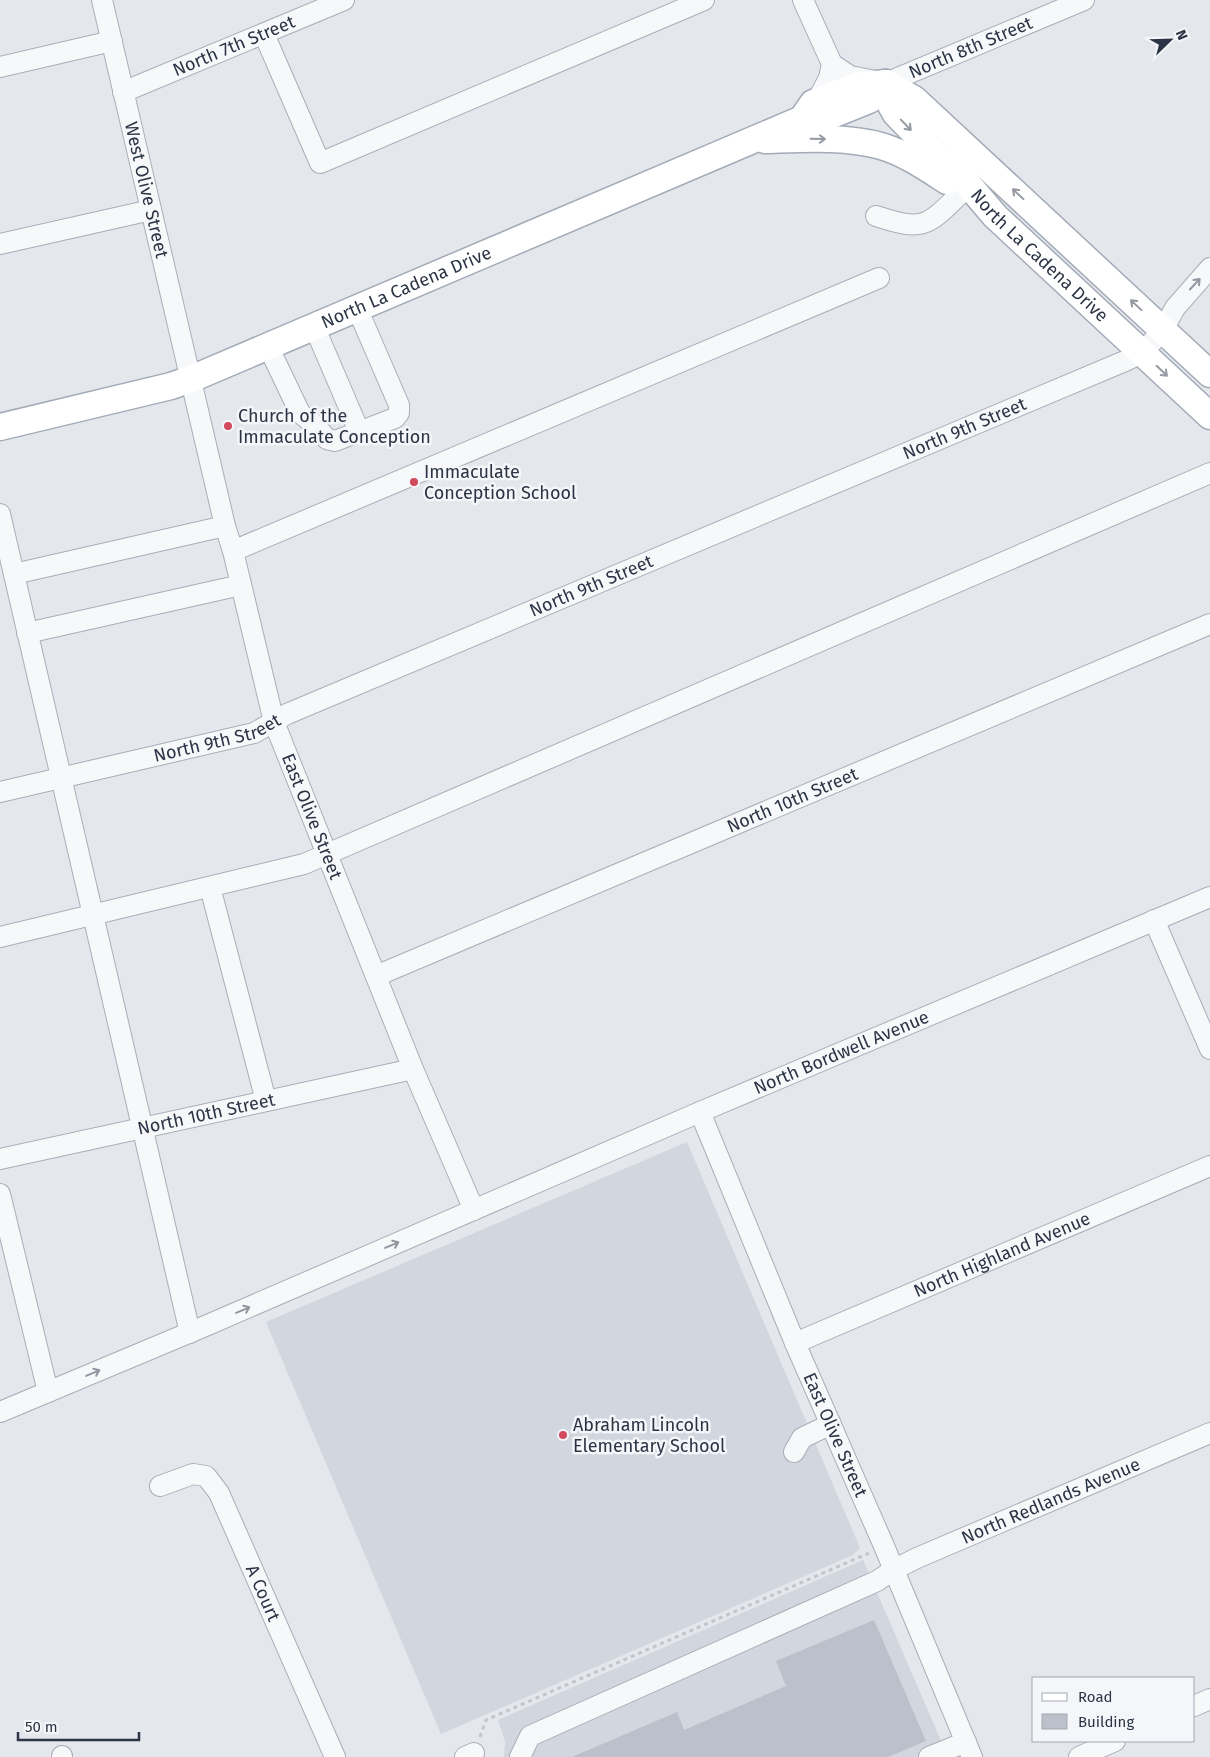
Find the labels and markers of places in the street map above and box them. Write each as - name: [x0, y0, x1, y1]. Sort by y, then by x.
- place label: Church of the Immaculate Conception: [238, 405, 431, 448]
- marker: Church of the Immaculate Conception: [222, 420, 234, 432]
- place label: Immaculate Conception School: [424, 461, 576, 504]
- marker: Immaculate Conception School: [408, 476, 420, 488]
- place label: Abraham Lincoln Elementary School: [573, 1414, 725, 1457]
- marker: Abraham Lincoln Elementary School: [557, 1429, 569, 1441]

